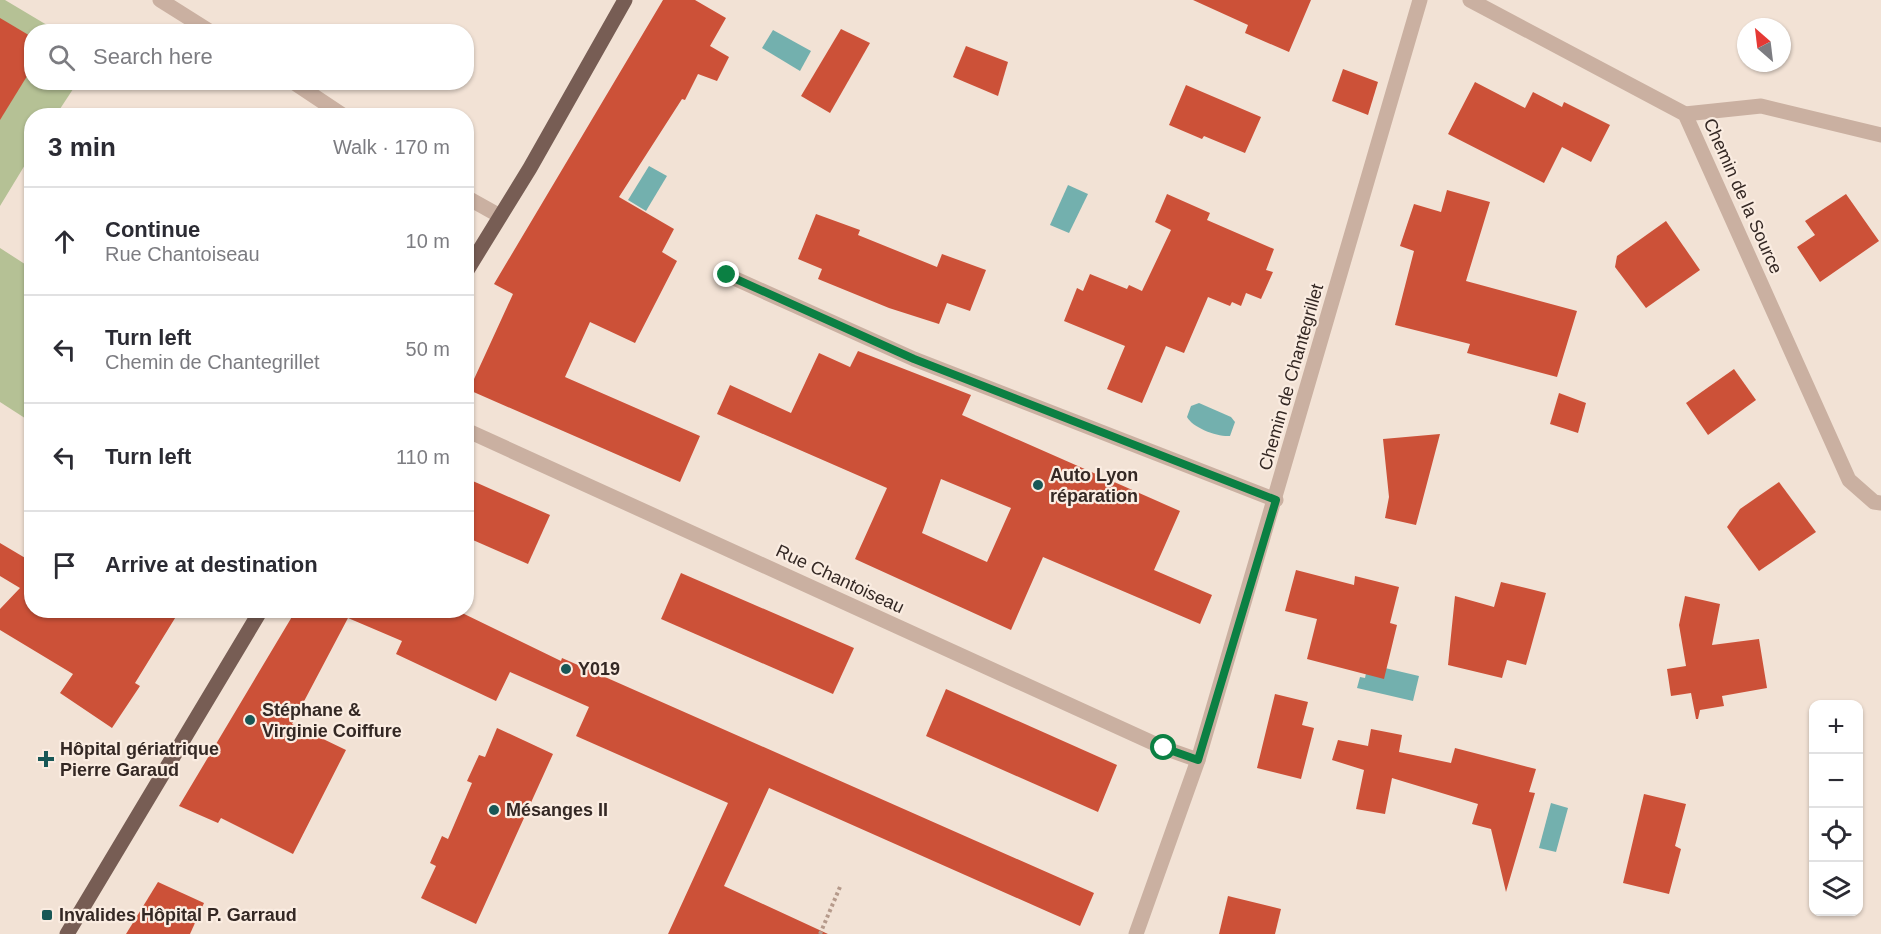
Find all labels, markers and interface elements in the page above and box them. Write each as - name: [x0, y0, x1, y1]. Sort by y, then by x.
- north arrow: [1737, 18, 1791, 72]
- search box: [24, 24, 474, 90]
- icon: search: [45, 41, 78, 74]
- text: Search here: [93, 44, 213, 69]
- street label: Chemin de la Source: [1700, 115, 1786, 277]
- text: 3 min: [48, 132, 116, 162]
- text: Walk · 170 m: [333, 136, 450, 158]
- text: Continue: [105, 217, 200, 242]
- icon: ahead: [48, 225, 81, 258]
- text: 10 m: [406, 230, 450, 252]
- text: Rue Chantoiseau: [105, 243, 260, 265]
- route end: [713, 261, 739, 287]
- street label: Chemin de Chantegrillet: [1255, 281, 1327, 473]
- text: Turn left: [105, 325, 191, 350]
- icon: left: [48, 333, 81, 366]
- text: 50 m: [406, 338, 450, 360]
- text: Chemin de Chantegrillet: [105, 351, 320, 373]
- icon: left: [48, 441, 81, 474]
- text: Turn left: [105, 444, 191, 469]
- text: 110 m: [396, 446, 450, 468]
- place label: Auto Lyon réparation: [1050, 465, 1138, 506]
- marker: Auto Lyon réparation: [1031, 478, 1045, 492]
- street label: Rue Chantoiseau: [773, 541, 907, 617]
- icon: arrive: [48, 549, 81, 582]
- text: Arrive at destination: [105, 552, 318, 577]
- place label: Y019: [578, 659, 620, 679]
- marker: Y019: [559, 662, 573, 676]
- place label: Stéphane & Virginie Coiffure: [262, 700, 402, 741]
- map controls: [1809, 700, 1863, 916]
- button: +: [1809, 700, 1863, 754]
- marker: Stéphane & Virginie Coiffure: [243, 713, 257, 727]
- route start: [1150, 734, 1176, 760]
- place label: Hôpital gériatrique Pierre Garaud: [60, 739, 219, 780]
- marker: Hôpital gériatrique Pierre Garaud: [37, 750, 55, 768]
- button: −: [1809, 754, 1863, 808]
- place label: Mésanges II: [506, 800, 608, 820]
- marker: Mésanges II: [487, 803, 501, 817]
- button: locate: [1809, 808, 1863, 862]
- button: layers: [1809, 862, 1863, 916]
- place label: Invalides Hôpital P. Garraud: [59, 905, 297, 925]
- marker: Invalides Hôpital P. Garraud: [40, 908, 54, 922]

